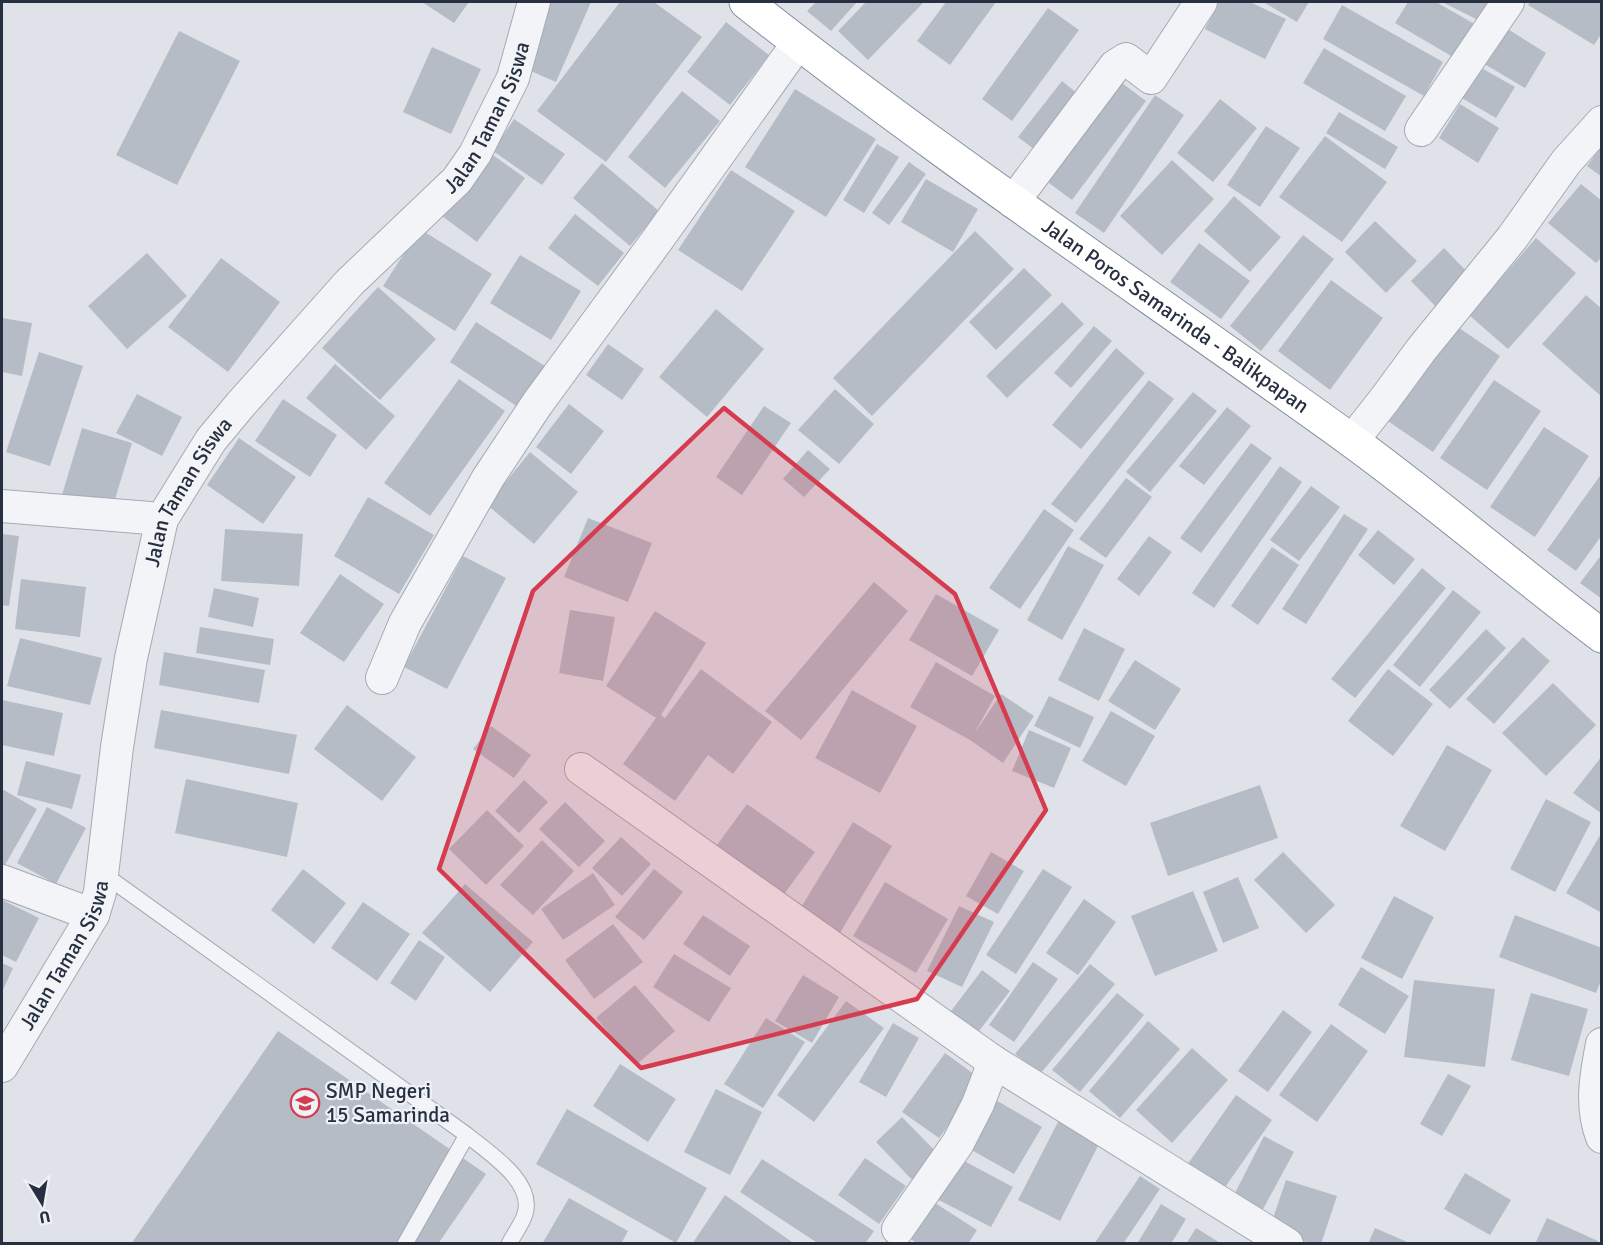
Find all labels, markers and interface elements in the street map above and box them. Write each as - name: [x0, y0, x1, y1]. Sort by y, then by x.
- street label: Jalan Taman Siswa: [438, 39, 535, 199]
- street label: Jalan Poros Samarinda - Balikpapan: [1037, 213, 1314, 419]
- street label: Jalan Taman Siswa: [139, 412, 238, 569]
- street label: Jalan Taman Siswa: [14, 879, 114, 1035]
- place label: SMP Negeri 15 Samarinda: [326, 1078, 450, 1128]
- school or university icon: SMP Negeri 15 Samarinda: [289, 1087, 321, 1119]
- north arrow: [12, 1173, 72, 1233]
- text: U: [37, 1206, 52, 1228]

